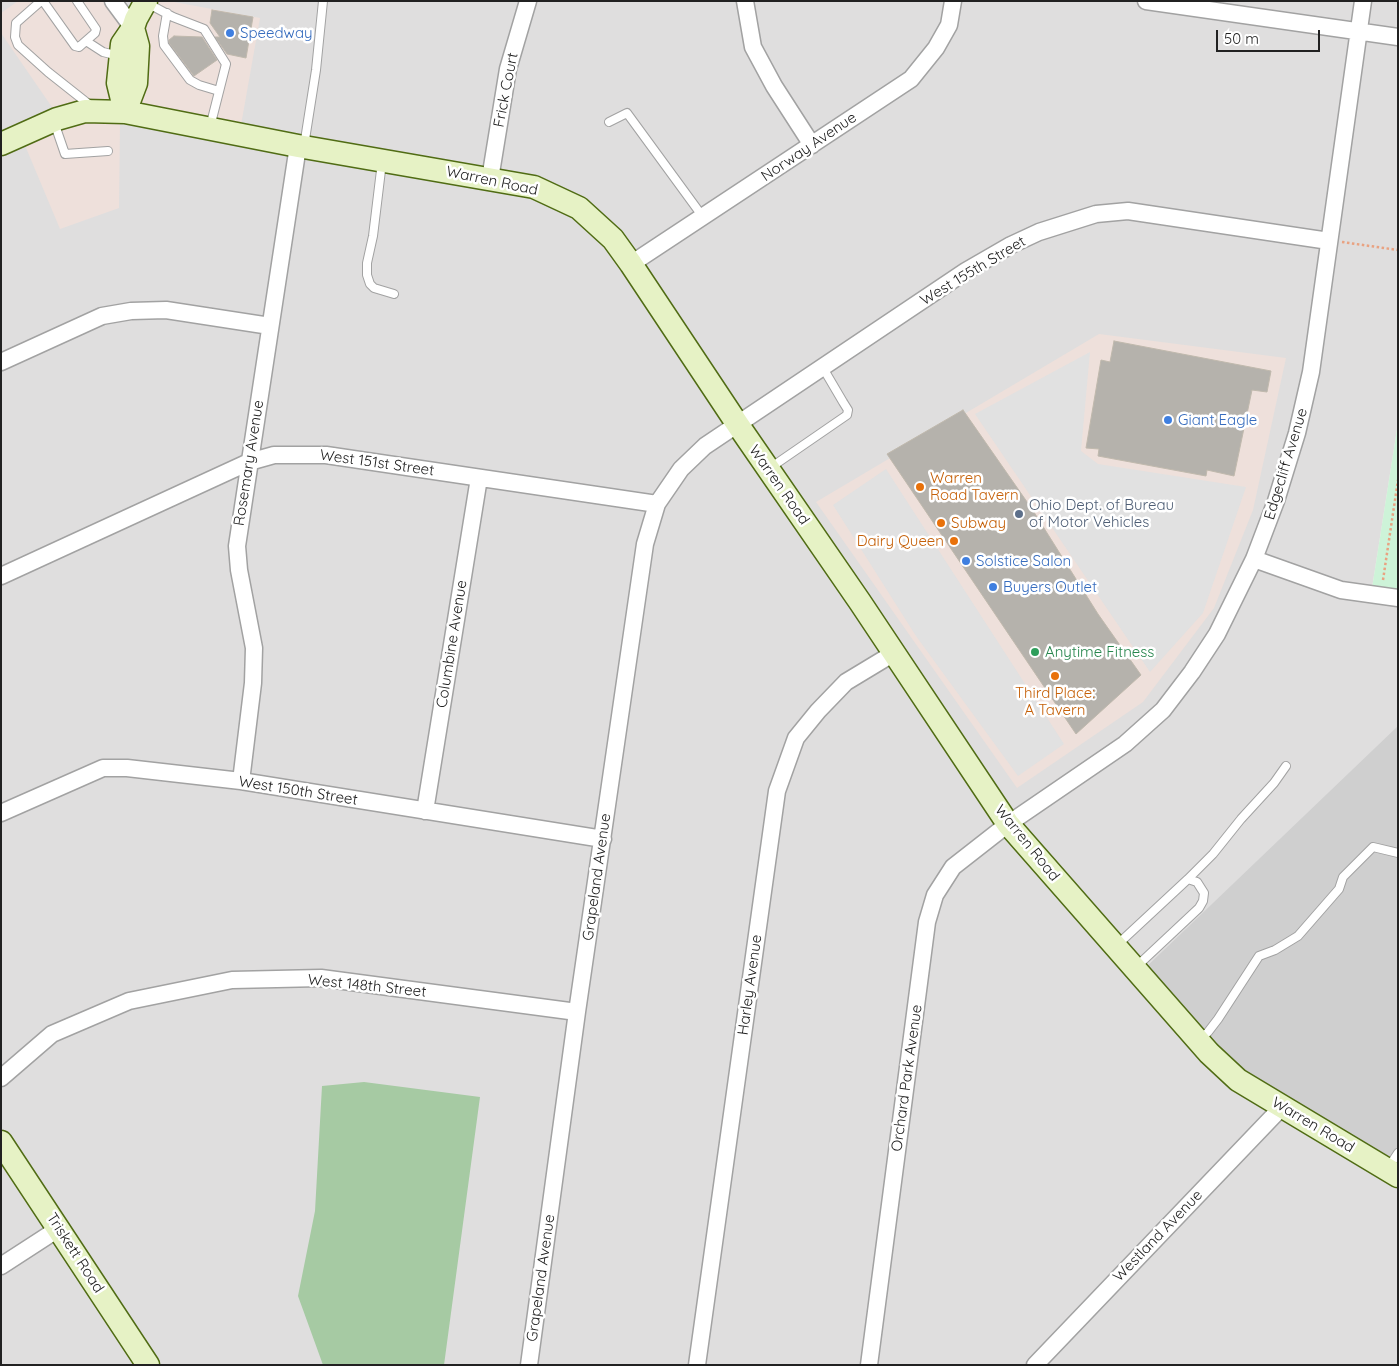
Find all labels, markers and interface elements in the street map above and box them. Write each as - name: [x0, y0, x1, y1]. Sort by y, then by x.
- scale bar: [1219, 20, 1323, 52]
- place label: Speedway: [240, 24, 313, 42]
- marker: Speedway: [224, 27, 236, 39]
- text: 50 m: [1224, 29, 1259, 48]
- street label: Frick Court: [490, 51, 522, 129]
- street label: Norway Avenue: [758, 109, 860, 185]
- street label: Warren Road: [445, 163, 539, 199]
- street label: West 155th Street: [917, 232, 1029, 310]
- street label: Rosemary Avenue: [230, 399, 268, 527]
- street label: Edgecliff Avenue: [1260, 406, 1312, 522]
- place label: Giant Eagle: [1178, 411, 1257, 429]
- marker: Giant Eagle: [1162, 414, 1174, 426]
- street label: Warren Road: [745, 442, 813, 528]
- street label: West 151st Street: [319, 446, 435, 480]
- place label: Warren Road Tavern: [930, 469, 1019, 504]
- marker: Warren Road Tavern: [914, 481, 926, 493]
- place label: Ohio Dept. of Bureau of Motor Vehicles: [1029, 496, 1174, 531]
- marker: Ohio Dept. of Bureau of Motor Vehicles: [1013, 508, 1025, 520]
- place label: Subway: [951, 514, 1006, 532]
- marker: Subway: [935, 517, 947, 529]
- place label: Dairy Queen: [857, 532, 944, 550]
- marker: Dairy Queen: [948, 535, 960, 547]
- place label: Solstice Salon: [976, 552, 1071, 570]
- marker: Solstice Salon: [960, 555, 972, 567]
- place label: Buyers Outlet: [1003, 578, 1097, 596]
- street label: Columbine Avenue: [433, 579, 471, 709]
- marker: Buyers Outlet: [987, 581, 999, 593]
- place label: Anytime Fitness: [1045, 643, 1154, 661]
- marker: Anytime Fitness: [1029, 646, 1041, 658]
- marker: Third Place: A Tavern: [1049, 670, 1061, 682]
- place label: Third Place: A Tavern: [1015, 684, 1095, 719]
- street label: West 150th Street: [237, 773, 359, 809]
- street label: Warren Road: [991, 801, 1063, 885]
- street label: Grapeland Avenue: [579, 812, 615, 942]
- street label: Harley Avenue: [734, 934, 766, 1036]
- street label: West 148th Street: [307, 971, 427, 1001]
- street label: Orchard Park Avenue: [888, 1003, 926, 1153]
- street label: Warren Road: [1268, 1093, 1358, 1157]
- street label: Westland Avenue: [1110, 1186, 1206, 1286]
- street label: Triskett Road: [42, 1210, 108, 1296]
- street label: Grapeland Avenue: [523, 1213, 559, 1343]

